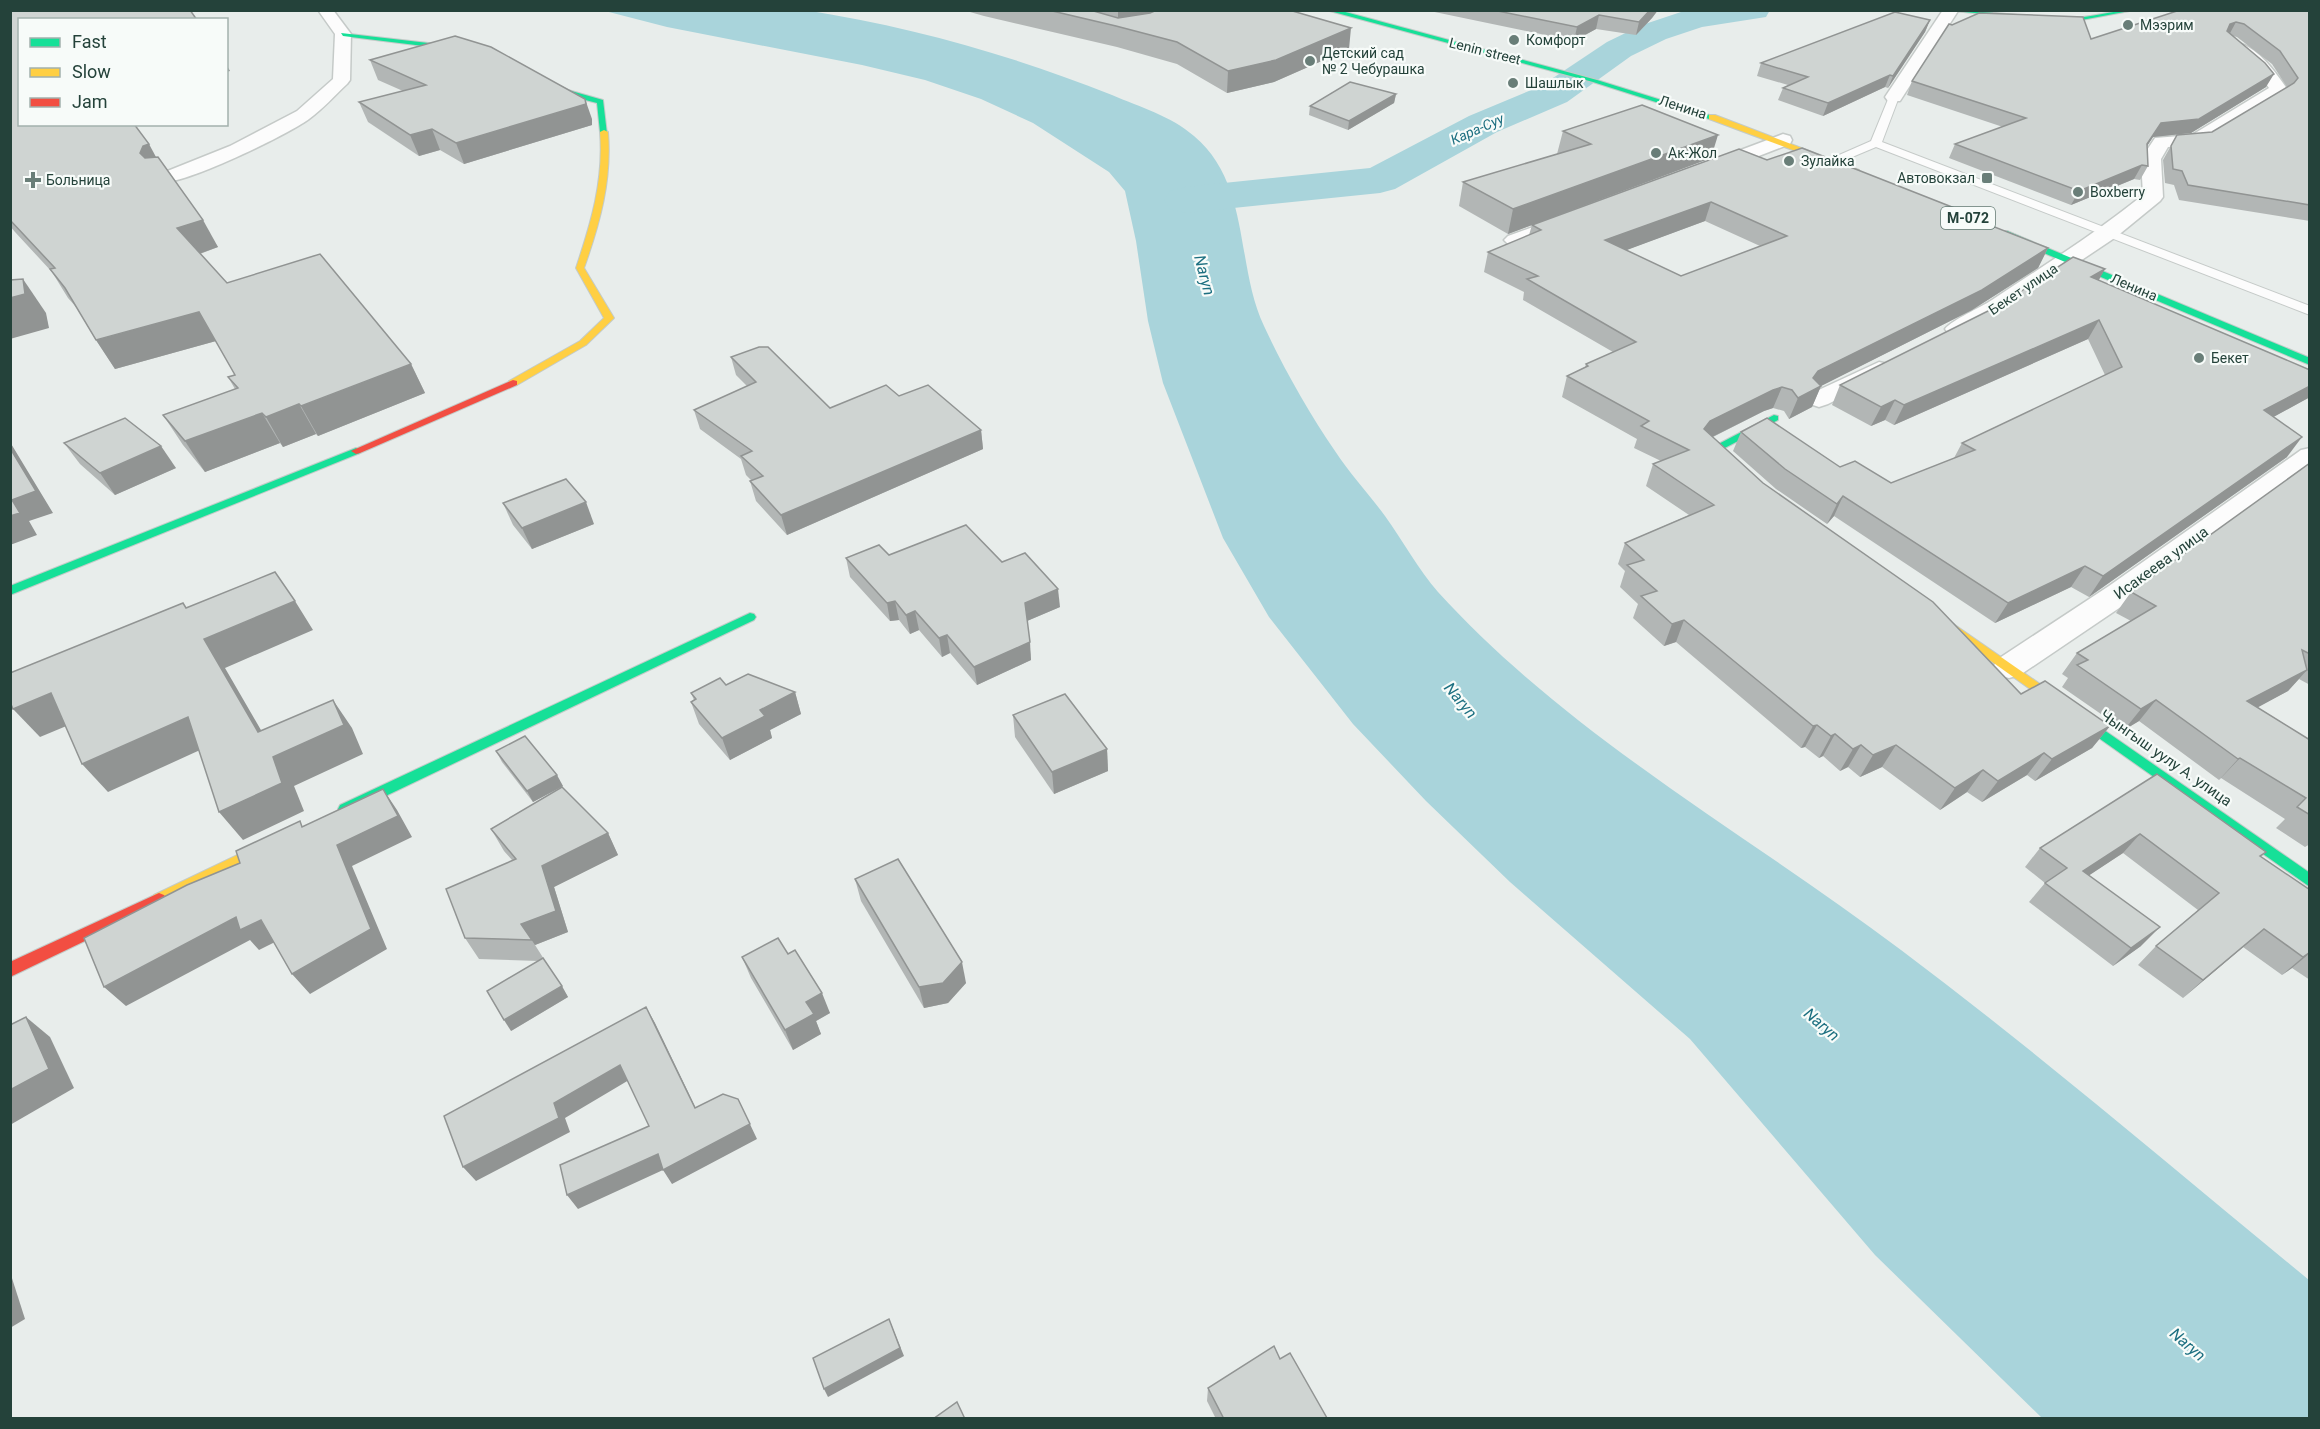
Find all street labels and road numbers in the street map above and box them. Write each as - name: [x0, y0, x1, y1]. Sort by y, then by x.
- street label: Lenin street: [1448, 34, 1523, 68]
- street label: Ленина: [1657, 92, 1709, 122]
- road number: М-072: [1941, 207, 1995, 229]
- street label: Бекет улица: [1985, 260, 2061, 318]
- street label: Ленина: [2108, 270, 2160, 304]
- street label: Исакеева улица: [2110, 523, 2212, 603]
- street label: Чынгыш уулу А. улица: [2097, 706, 2235, 810]

